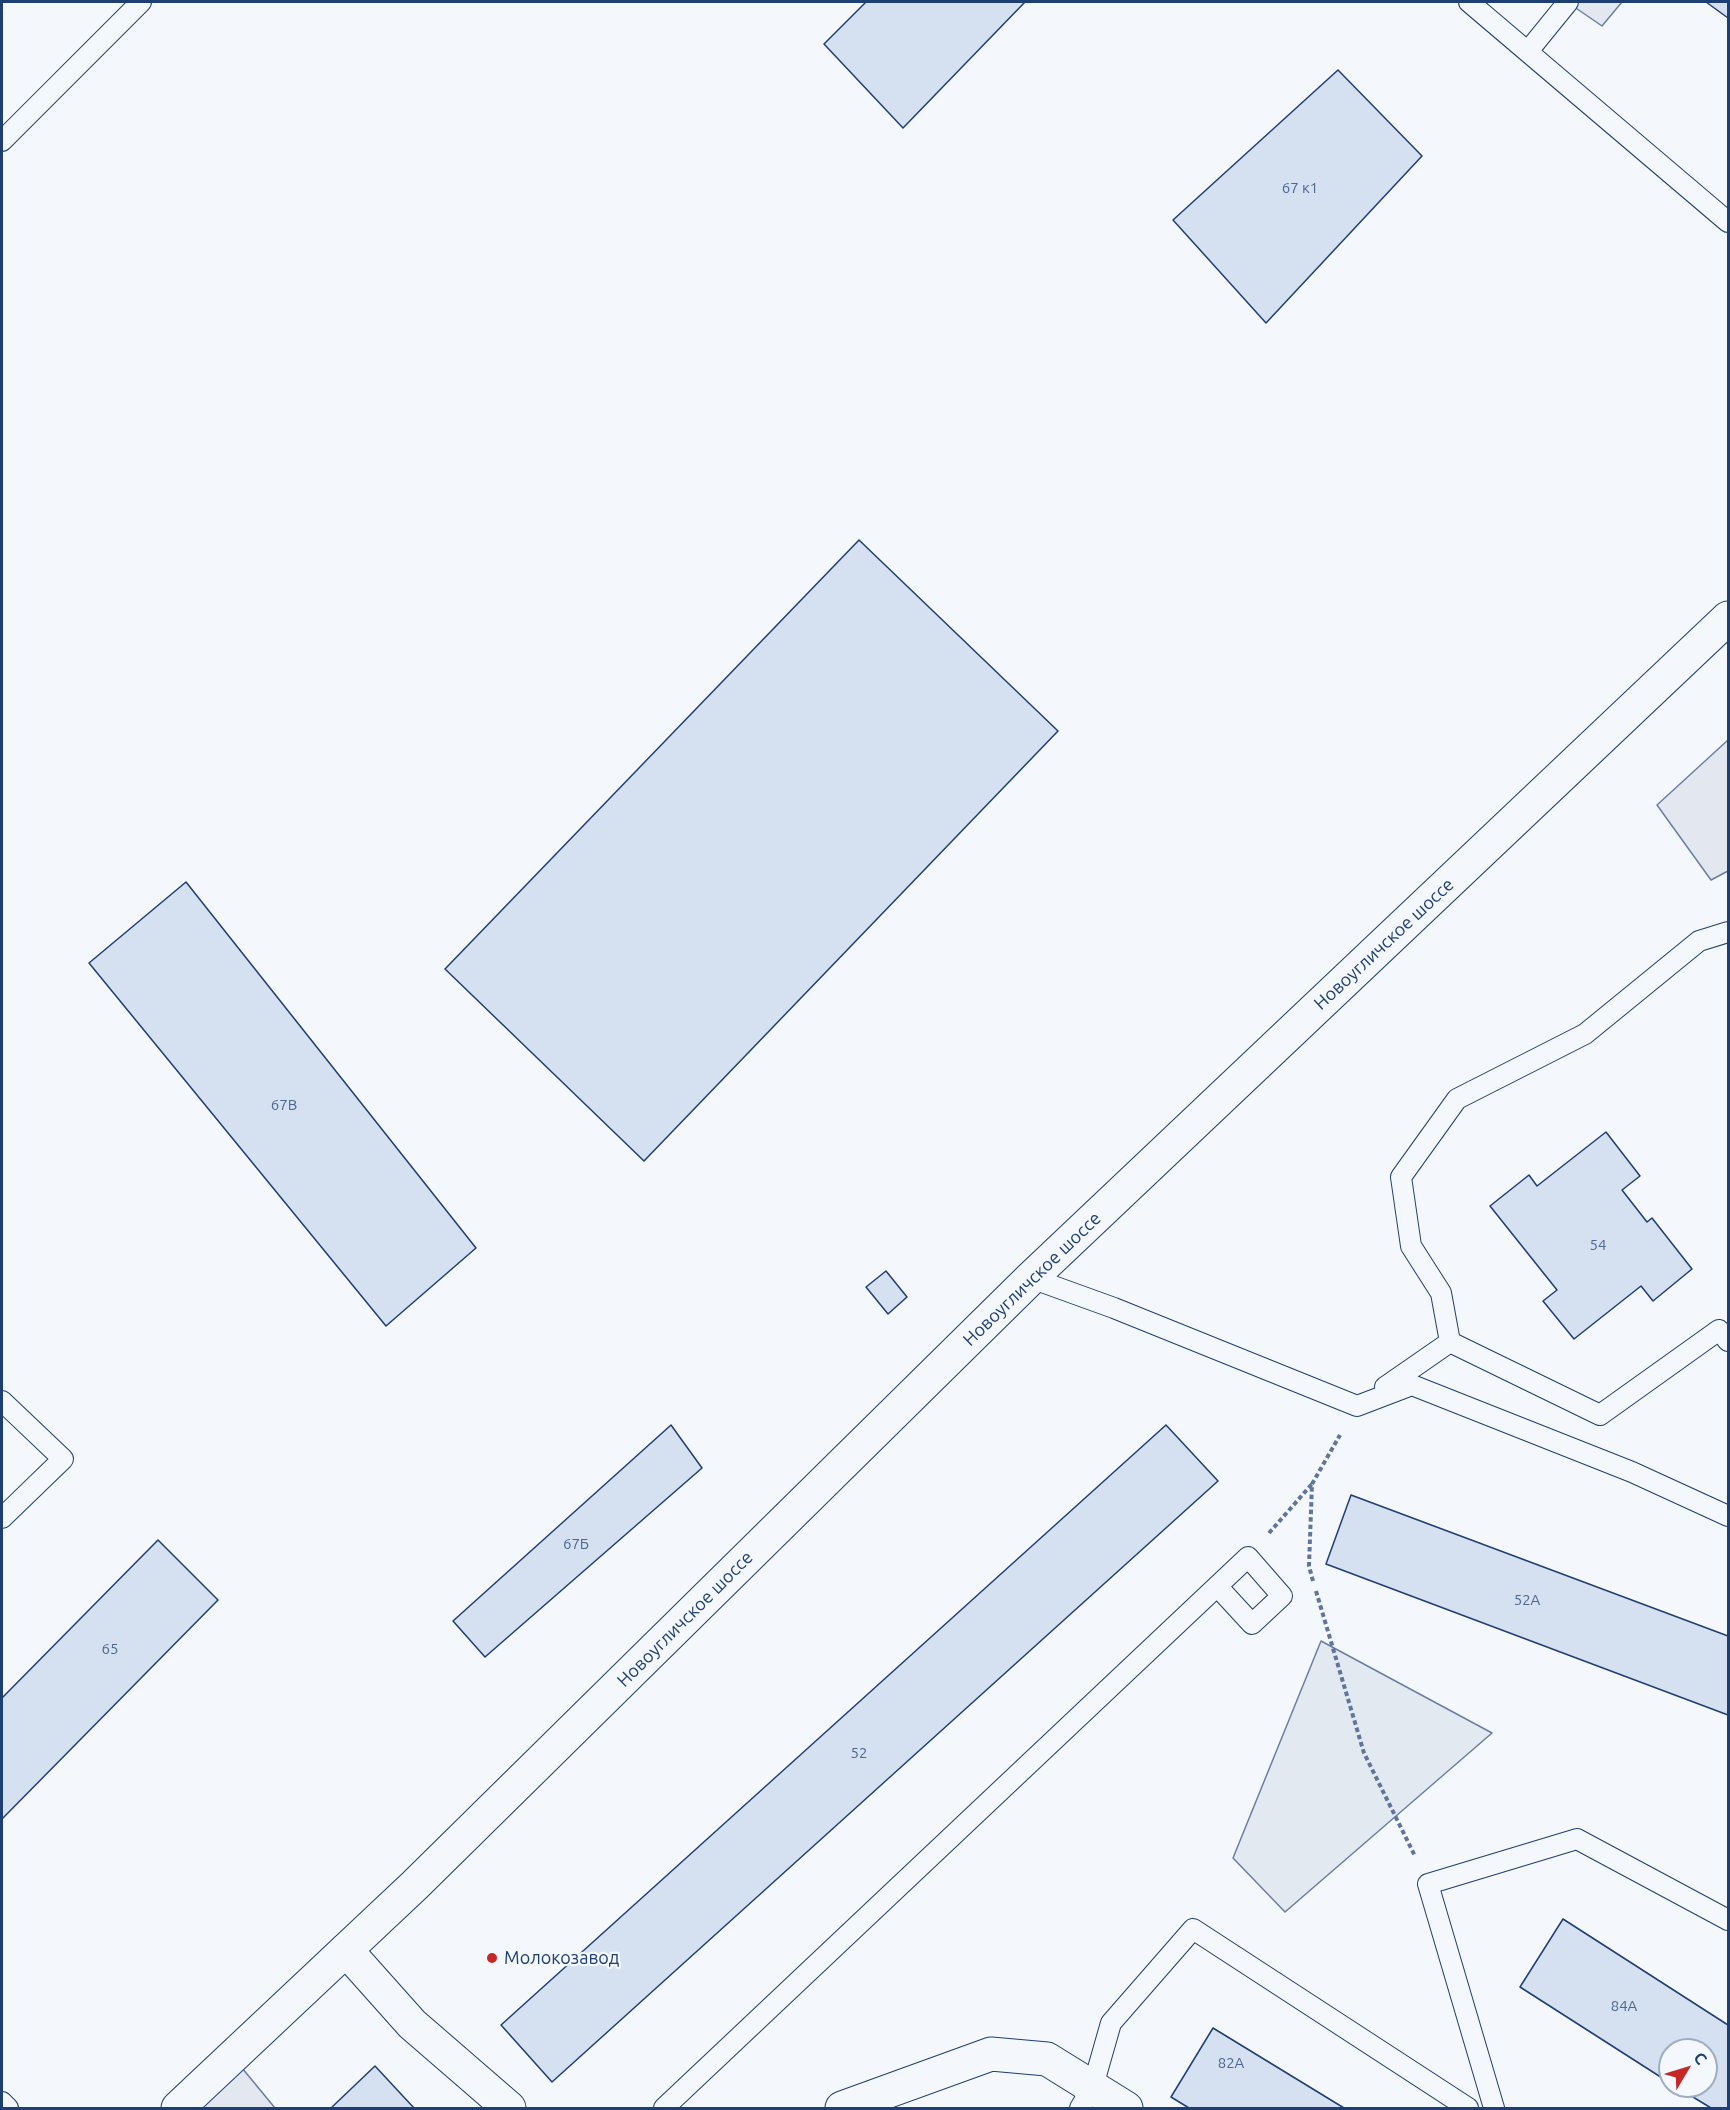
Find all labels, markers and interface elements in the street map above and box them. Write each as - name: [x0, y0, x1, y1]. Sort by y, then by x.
- house number: 67 к1: [1282, 179, 1318, 197]
- street label: Новоугличское шоссе: [1310, 874, 1458, 1014]
- house number: 67В: [271, 1096, 297, 1114]
- street label: Новоугличское шоссе: [959, 1208, 1105, 1350]
- house number: 54: [1590, 1236, 1606, 1254]
- house number: 67Б: [563, 1535, 589, 1553]
- street label: Новоугличское шоссе: [613, 1547, 757, 1691]
- house number: 52А: [1514, 1591, 1540, 1609]
- house number: 65: [102, 1640, 118, 1658]
- house number: 52: [851, 1744, 867, 1762]
- place label: Молокозавод: [504, 1947, 619, 1969]
- marker: Молокозавод: [485, 1951, 499, 1965]
- house number: 84А: [1611, 1997, 1637, 2015]
- north arrow: [1658, 2038, 1718, 2098]
- text: С: [1690, 2049, 1711, 2068]
- house number: 82А: [1218, 2054, 1244, 2072]

